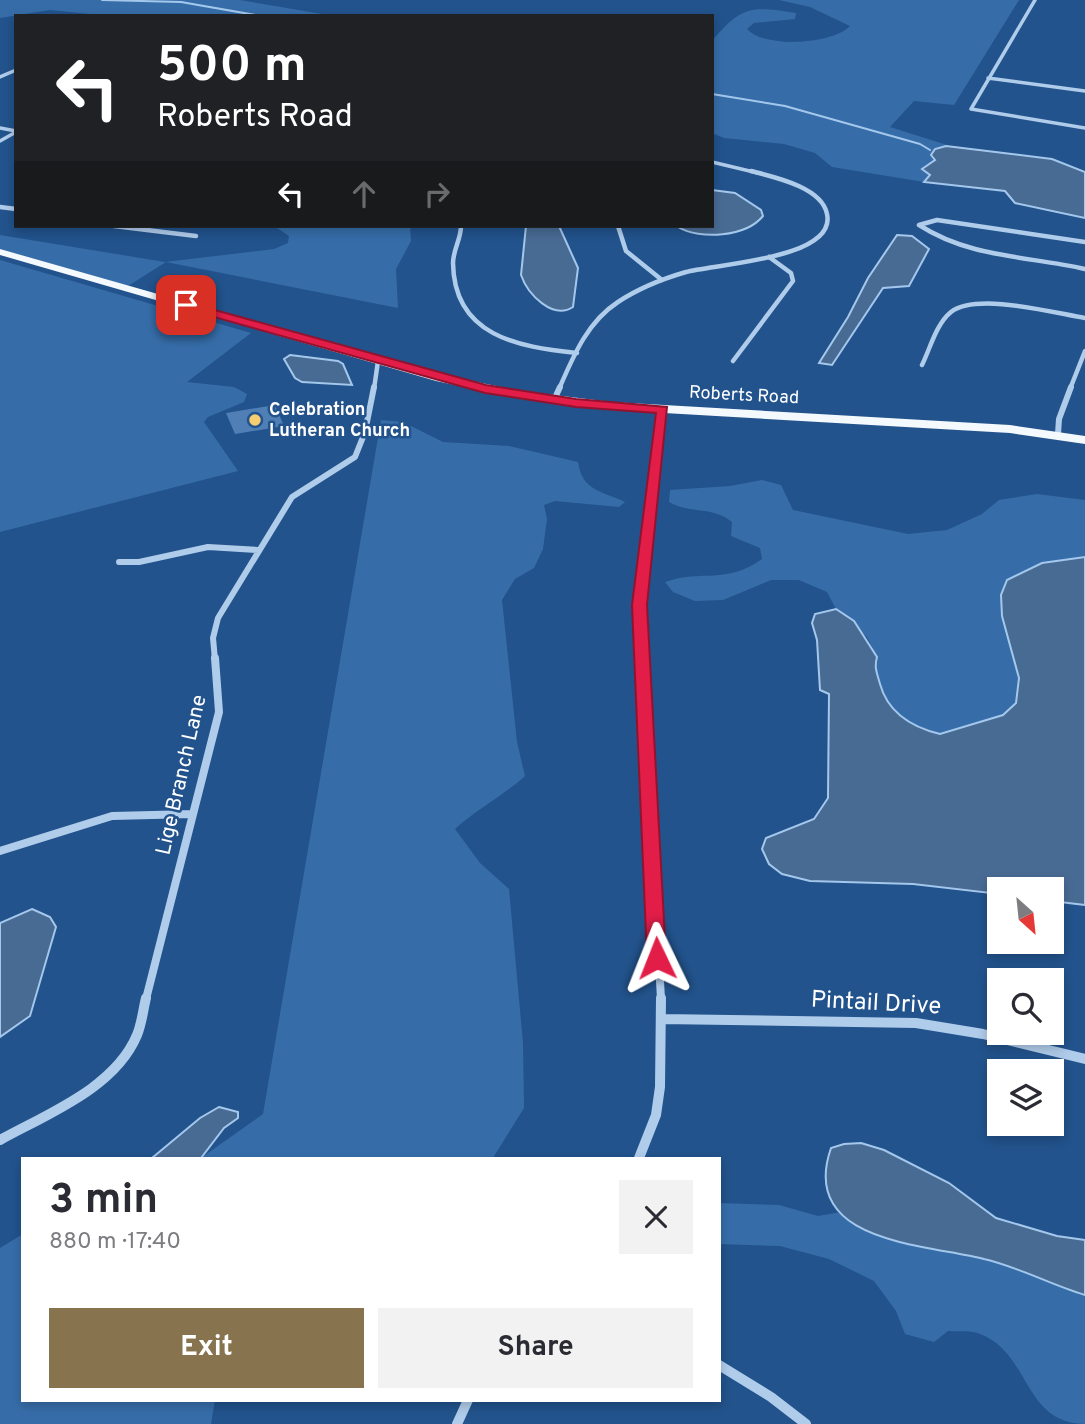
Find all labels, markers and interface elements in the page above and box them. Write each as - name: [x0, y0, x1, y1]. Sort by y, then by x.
- text: 500 m: [157, 37, 307, 99]
- icon: left: [42, 42, 133, 133]
- text: Roberts Road: [157, 98, 353, 138]
- icon: left: [272, 175, 310, 213]
- icon: ahead: [345, 175, 383, 213]
- icon: right: [418, 175, 456, 213]
- pin: [156, 275, 216, 335]
- icon: arrive: [167, 286, 205, 324]
- street label: Roberts Road: [688, 382, 800, 410]
- place label: Celebration Lutheran Church: [269, 399, 410, 443]
- marker: Celebration Lutheran Church: [247, 412, 263, 428]
- street label: Lige Branch Lane: [150, 692, 214, 858]
- north arrow: [987, 877, 1064, 954]
- map controls: [987, 877, 1064, 1136]
- position arrow: [620, 921, 694, 995]
- button: search: [987, 968, 1064, 1045]
- street label: Pintail Drive: [810, 986, 942, 1022]
- button: layers: [987, 1059, 1064, 1136]
- text: 3 min: [49, 1175, 158, 1228]
- button: close: [619, 1180, 693, 1254]
- text: 880 m · 17:40: [49, 1228, 181, 1257]
- button: Exit: [49, 1308, 364, 1388]
- button: Share: [378, 1308, 693, 1388]

